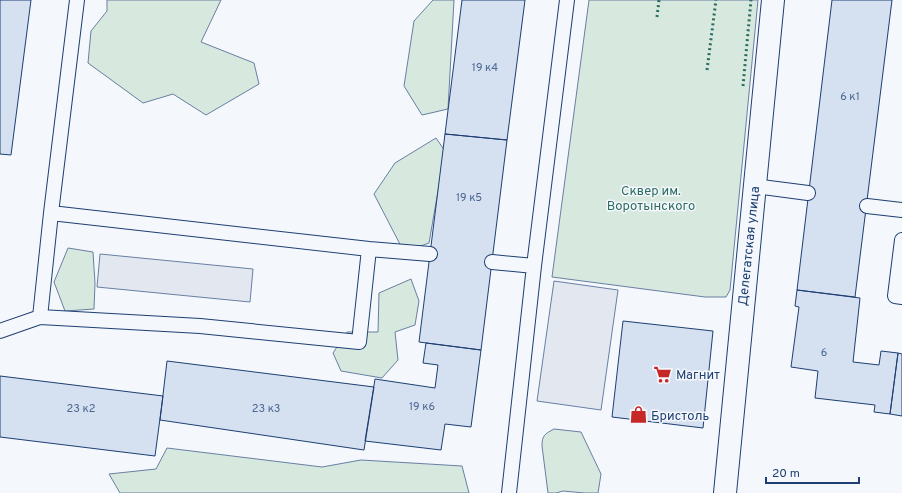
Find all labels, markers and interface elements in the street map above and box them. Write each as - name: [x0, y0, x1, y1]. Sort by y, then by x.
- house number: 19 к4: [472, 61, 498, 75]
- house number: 6 к1: [840, 90, 860, 104]
- park label: Сквер им. Воротынского: [607, 184, 695, 215]
- street label: Делегатская улица: [736, 186, 764, 307]
- house number: 19 к5: [456, 191, 482, 205]
- house number: 6: [821, 346, 827, 360]
- supermarket icon: Магнит: [653, 364, 673, 384]
- place label: Магнит: [676, 368, 720, 384]
- house number: 19 к6: [409, 400, 435, 414]
- house number: 23 к2: [67, 402, 95, 416]
- house number: 23 к3: [252, 402, 280, 416]
- shop icon: Бристоль: [628, 405, 648, 425]
- place label: Бристоль: [651, 409, 710, 425]
- scale bar: [766, 459, 859, 485]
- text: 20 m: [772, 466, 800, 482]

